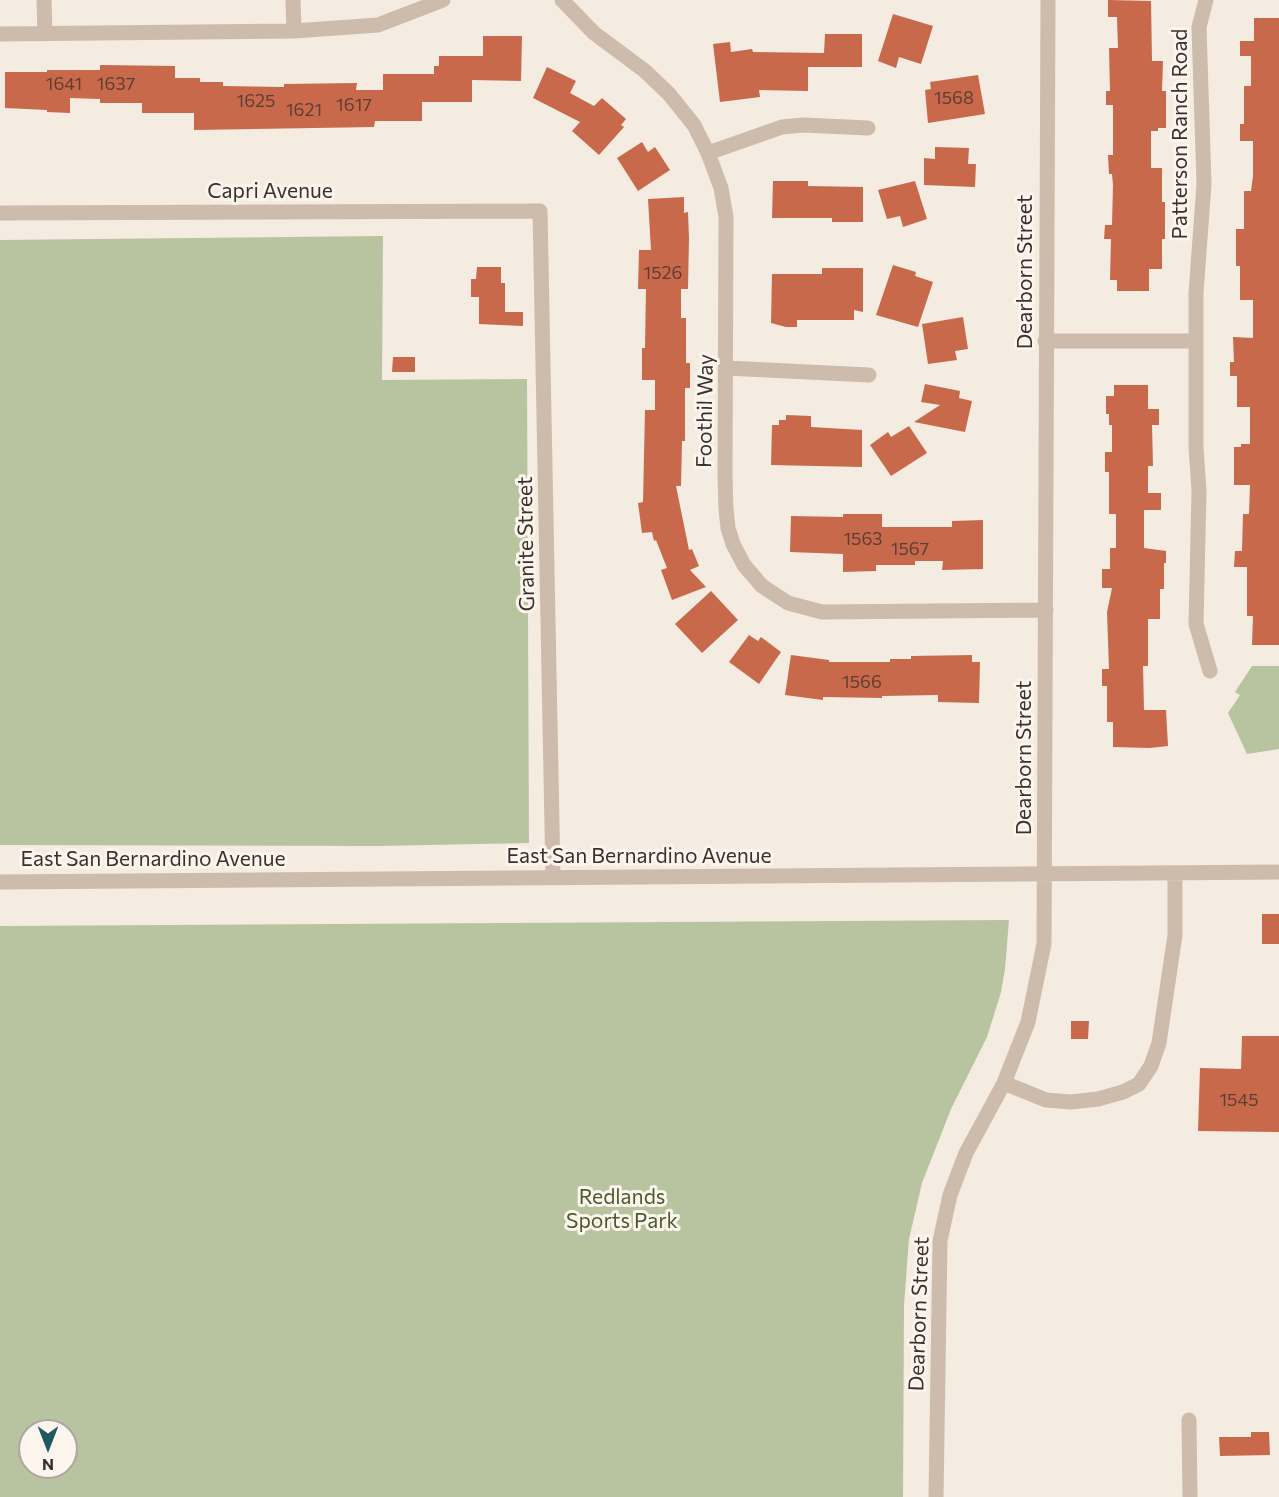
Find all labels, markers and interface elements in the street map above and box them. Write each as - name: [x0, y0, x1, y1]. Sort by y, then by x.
- street label: Patterson Ranch Road: [1167, 29, 1193, 239]
- house number: 1641: [46, 73, 82, 95]
- house number: 1637: [97, 73, 135, 95]
- house number: 1568: [934, 87, 974, 109]
- house number: 1625: [237, 90, 275, 112]
- house number: 1617: [336, 94, 372, 116]
- house number: 1621: [286, 99, 322, 121]
- street label: Capri Avenue: [207, 178, 333, 204]
- street label: Dearborn Street: [1012, 195, 1038, 349]
- house number: 1526: [644, 262, 682, 284]
- street label: Foothil Way: [691, 354, 719, 468]
- street label: Granite Street: [512, 476, 540, 612]
- house number: 1563: [843, 528, 883, 550]
- house number: 1567: [891, 538, 929, 560]
- house number: 1566: [842, 671, 882, 693]
- street label: Dearborn Street: [1011, 681, 1037, 835]
- street label: East San Bernardino Avenue: [506, 843, 772, 869]
- street label: East San Bernardino Avenue: [20, 846, 286, 872]
- house number: 1545: [1219, 1089, 1259, 1111]
- park label: Redlands Sports Park: [566, 1184, 678, 1234]
- street label: Dearborn Street: [904, 1236, 934, 1392]
- north arrow: [18, 1419, 78, 1479]
- text: N: [42, 1456, 54, 1475]

